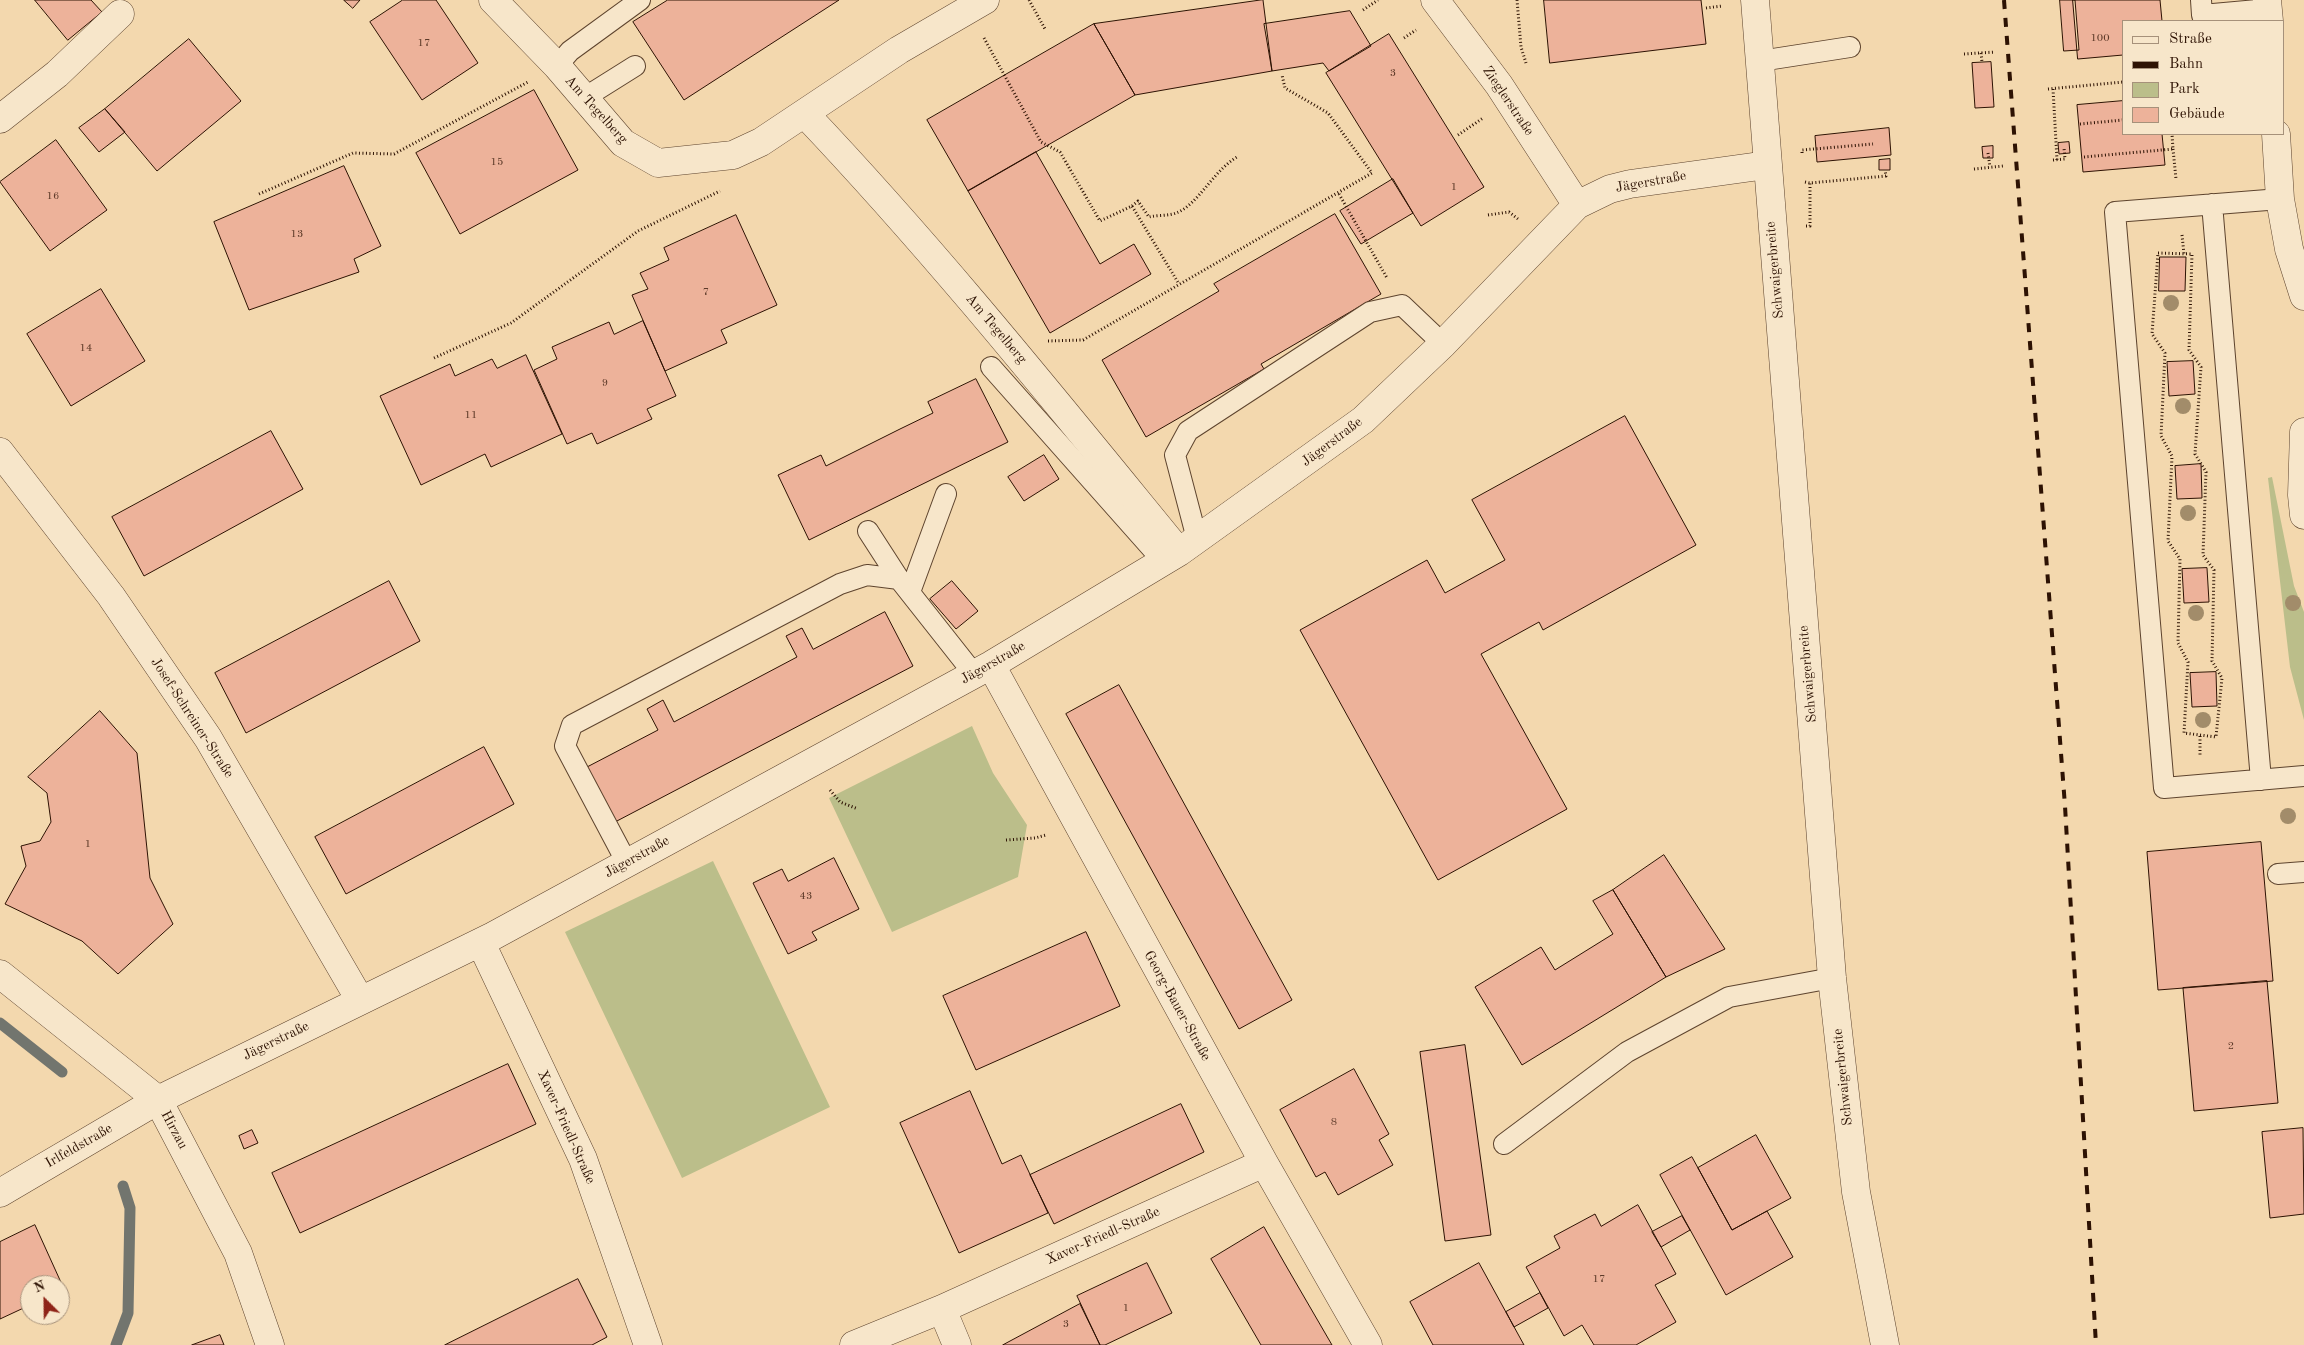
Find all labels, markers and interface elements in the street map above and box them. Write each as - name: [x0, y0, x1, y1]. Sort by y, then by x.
- legend: [2122, 20, 2284, 135]
- house number: 100: [2090, 31, 2110, 45]
- text: Straße: [2169, 32, 2212, 47]
- house number: 17: [418, 36, 430, 50]
- text: Bahn: [2169, 57, 2203, 72]
- street label: Zieglerstraße: [1479, 63, 1537, 139]
- house number: 3: [1390, 66, 1396, 80]
- street label: Am Tegelberg: [561, 72, 631, 148]
- text: Park: [2169, 82, 2200, 97]
- text: Gebäude: [2169, 107, 2225, 122]
- house number: 15: [491, 155, 503, 169]
- street label: Jägerstraße: [1614, 168, 1688, 196]
- house number: 1: [1451, 180, 1457, 194]
- house number: 16: [47, 189, 59, 203]
- street label: Schwaigerbreite: [1762, 221, 1788, 319]
- house number: 13: [291, 227, 303, 241]
- house number: 7: [703, 285, 709, 299]
- street label: Am Tegelberg: [962, 291, 1030, 367]
- house number: 14: [80, 341, 92, 355]
- house number: 9: [602, 376, 608, 390]
- house number: 11: [465, 408, 477, 422]
- street label: Jägerstraße: [1298, 414, 1366, 470]
- street label: Schwaigerbreite: [1795, 625, 1821, 723]
- street label: Jägerstraße: [958, 638, 1028, 688]
- street label: Josef-Schreiner-Straße: [147, 655, 237, 781]
- street label: Jägerstraße: [602, 832, 672, 882]
- house number: 1: [85, 837, 91, 851]
- house number: 43: [800, 889, 812, 903]
- street label: Georg-Bauer-Straße: [1140, 948, 1214, 1064]
- street label: Jägerstraße: [240, 1018, 312, 1064]
- street label: Schwaigerbreite: [1830, 1028, 1856, 1126]
- house number: 2: [2228, 1039, 2234, 1053]
- street label: Xaver-Friedl-Straße: [533, 1067, 599, 1187]
- street label: Hirzau: [157, 1108, 191, 1152]
- house number: 8: [1331, 1115, 1337, 1129]
- street label: Irlfeldstraße: [42, 1120, 116, 1172]
- street label: Xaver-Friedl-Straße: [1043, 1203, 1163, 1269]
- house number: 17: [1593, 1272, 1605, 1286]
- north arrow: [20, 1275, 70, 1325]
- text: N: [32, 1279, 47, 1296]
- house number: 1: [1123, 1301, 1129, 1315]
- house number: 3: [1063, 1317, 1069, 1331]

